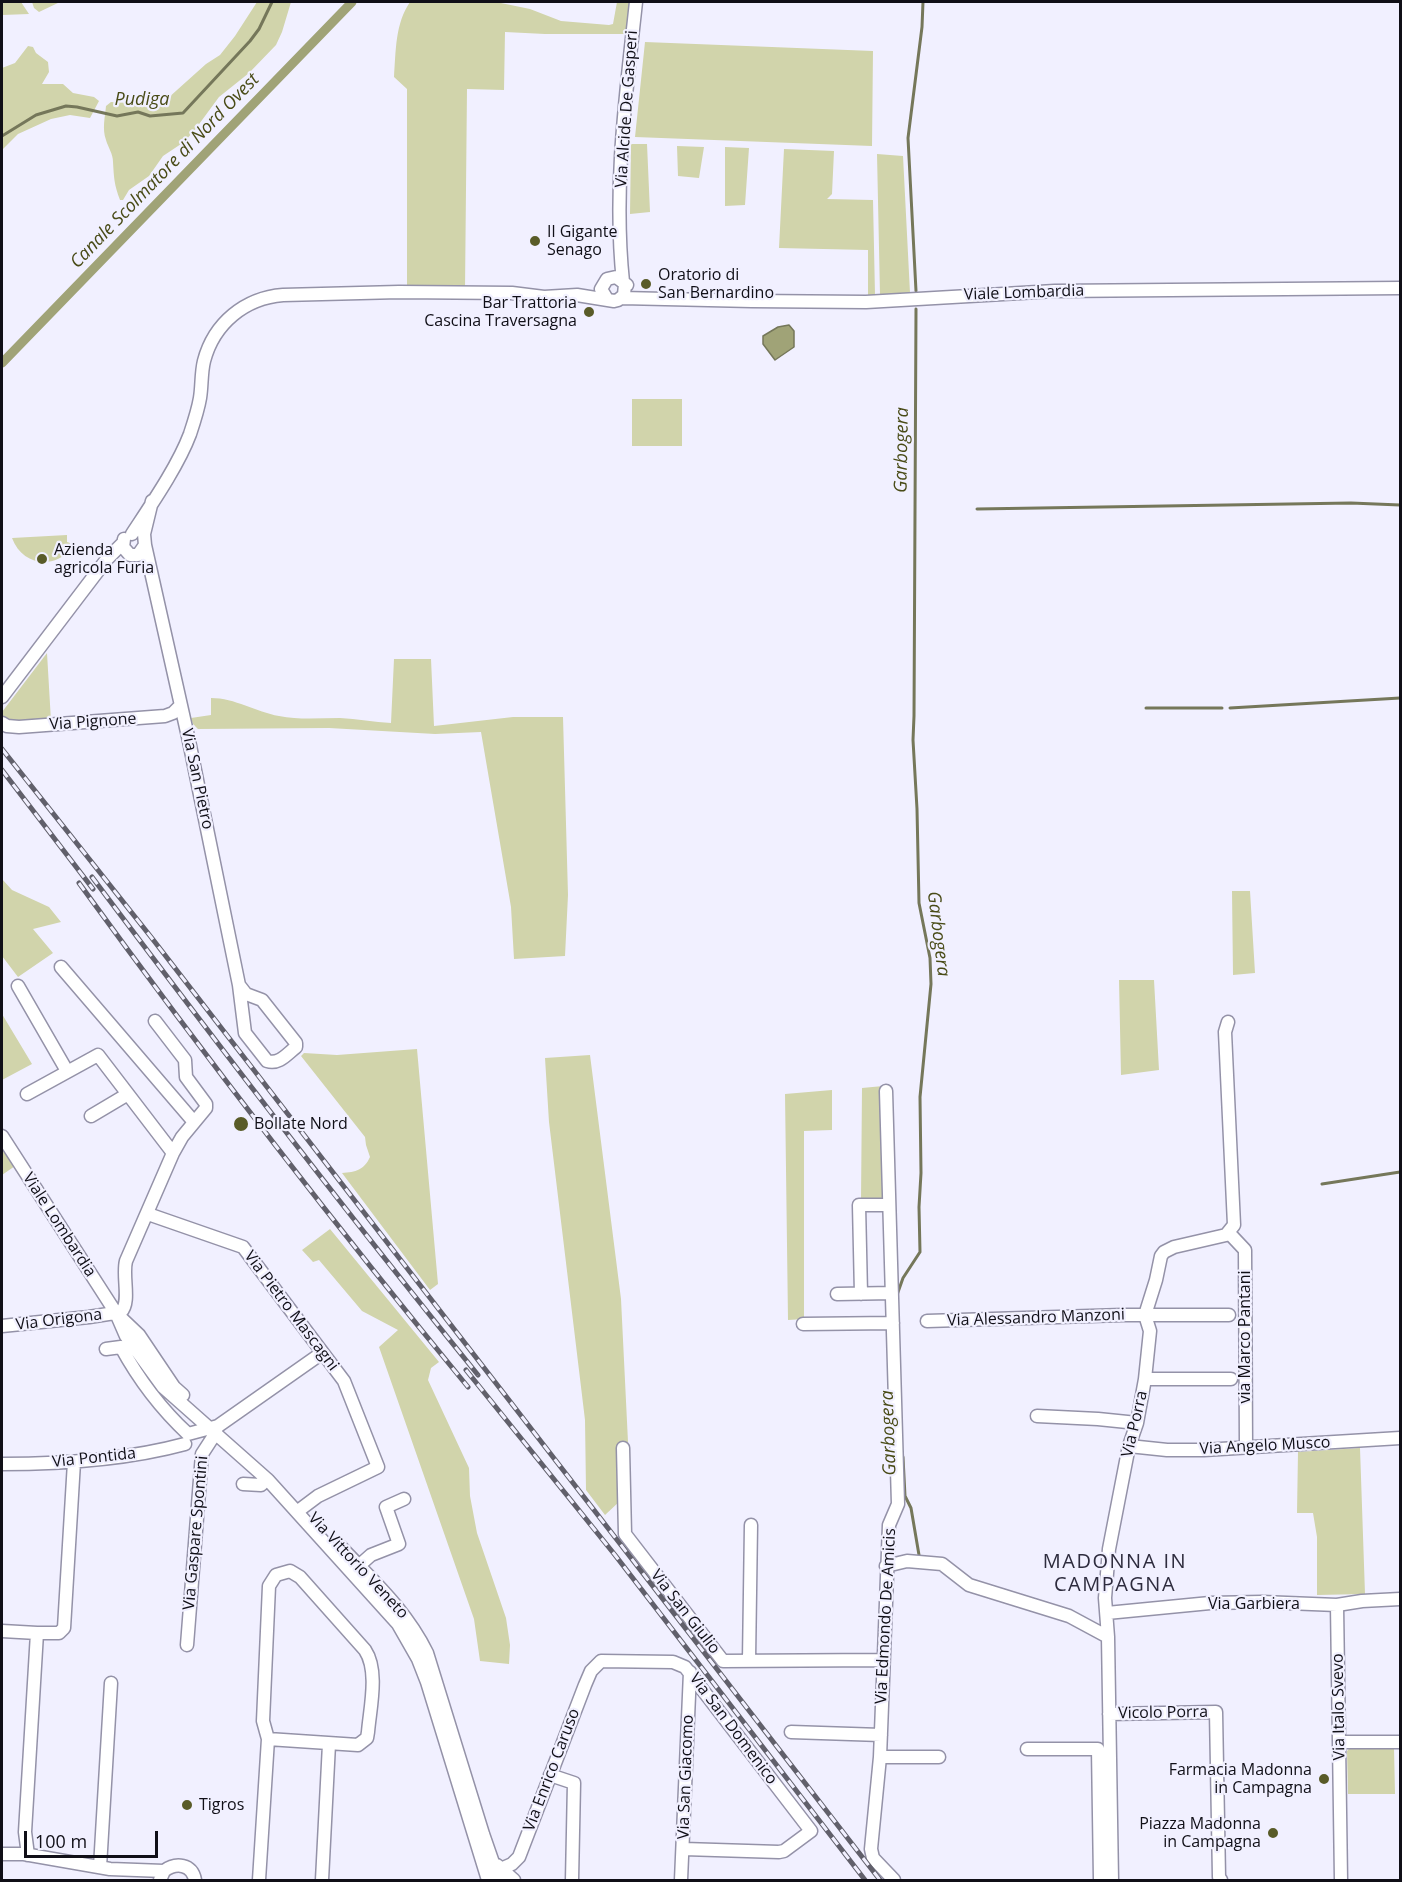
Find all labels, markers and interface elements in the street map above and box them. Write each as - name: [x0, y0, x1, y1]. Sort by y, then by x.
- street label: Via Alcide De Gasperi: [612, 30, 642, 188]
- water label: Canale Scolmatore di Nord Ovest: [66, 69, 264, 273]
- water label: Pudiga: [114, 89, 170, 111]
- place label: Il Gigante Senago: [547, 222, 617, 260]
- marker: Il Gigante Senago: [528, 234, 542, 248]
- place label: Oratorio di San Bernardino: [658, 265, 774, 303]
- marker: Oratorio di San Bernardino: [639, 277, 653, 291]
- street label: Viale Lombardia: [964, 281, 1084, 305]
- place label: Bar Trattoria Cascina Traversagna: [424, 293, 577, 331]
- marker: Bar Trattoria Cascina Traversagna: [582, 305, 596, 319]
- water label: Garbogera: [890, 407, 914, 493]
- place label: Azienda agricola Furia: [54, 540, 154, 578]
- marker: Azienda agricola Furia: [35, 552, 49, 566]
- street label: Via Pignone: [49, 709, 137, 735]
- street label: Via San Pietro: [177, 727, 217, 831]
- water label: Garbogera: [922, 890, 954, 978]
- place label: Bollate Nord: [254, 1114, 348, 1134]
- marker: Bollate Nord: [232, 1115, 250, 1133]
- street label: Viale Lombardia: [18, 1169, 100, 1281]
- street label: Via Pietro Mascagni: [240, 1247, 342, 1375]
- street label: via Marco Pantani: [1235, 1270, 1255, 1404]
- street label: Via Origona: [15, 1305, 103, 1335]
- street label: Via Alessandro Manzoni: [947, 1305, 1125, 1331]
- street label: Via Porra: [1118, 1389, 1152, 1459]
- water label: Garbogera: [877, 1390, 901, 1476]
- street label: Via Angelo Musco: [1199, 1433, 1331, 1459]
- street label: Via Pontida: [51, 1444, 137, 1472]
- street label: Via Gaspare Spontini: [180, 1455, 212, 1611]
- street label: Via Vittorio Veneto: [304, 1509, 412, 1623]
- street label: Via Edmondo De Amicis: [872, 1528, 900, 1704]
- district label: MADONNA IN CAMPAGNA: [1043, 1550, 1187, 1597]
- street label: Via San Giulio: [646, 1566, 724, 1658]
- street label: Via Garbiera: [1208, 1594, 1300, 1614]
- street label: Via Italo Svevo: [1328, 1653, 1350, 1761]
- street label: Via San Domenico: [685, 1670, 781, 1788]
- street label: Vicolo Porra: [1118, 1703, 1208, 1723]
- street label: Via Enrico Caruso: [520, 1706, 584, 1834]
- street label: Via San Giacomo: [674, 1714, 698, 1840]
- place label: Farmacia Madonna in Campagna: [1169, 1760, 1312, 1798]
- marker: Farmacia Madonna in Campagna: [1317, 1772, 1331, 1786]
- place label: Tigros: [199, 1795, 244, 1815]
- marker: Tigros: [180, 1798, 194, 1812]
- place label: Piazza Madonna in Campagna: [1139, 1814, 1261, 1852]
- scale bar: [27, 1819, 160, 1857]
- marker: Piazza Madonna in Campagna: [1266, 1826, 1280, 1840]
- text: 100 m: [35, 1829, 87, 1853]

